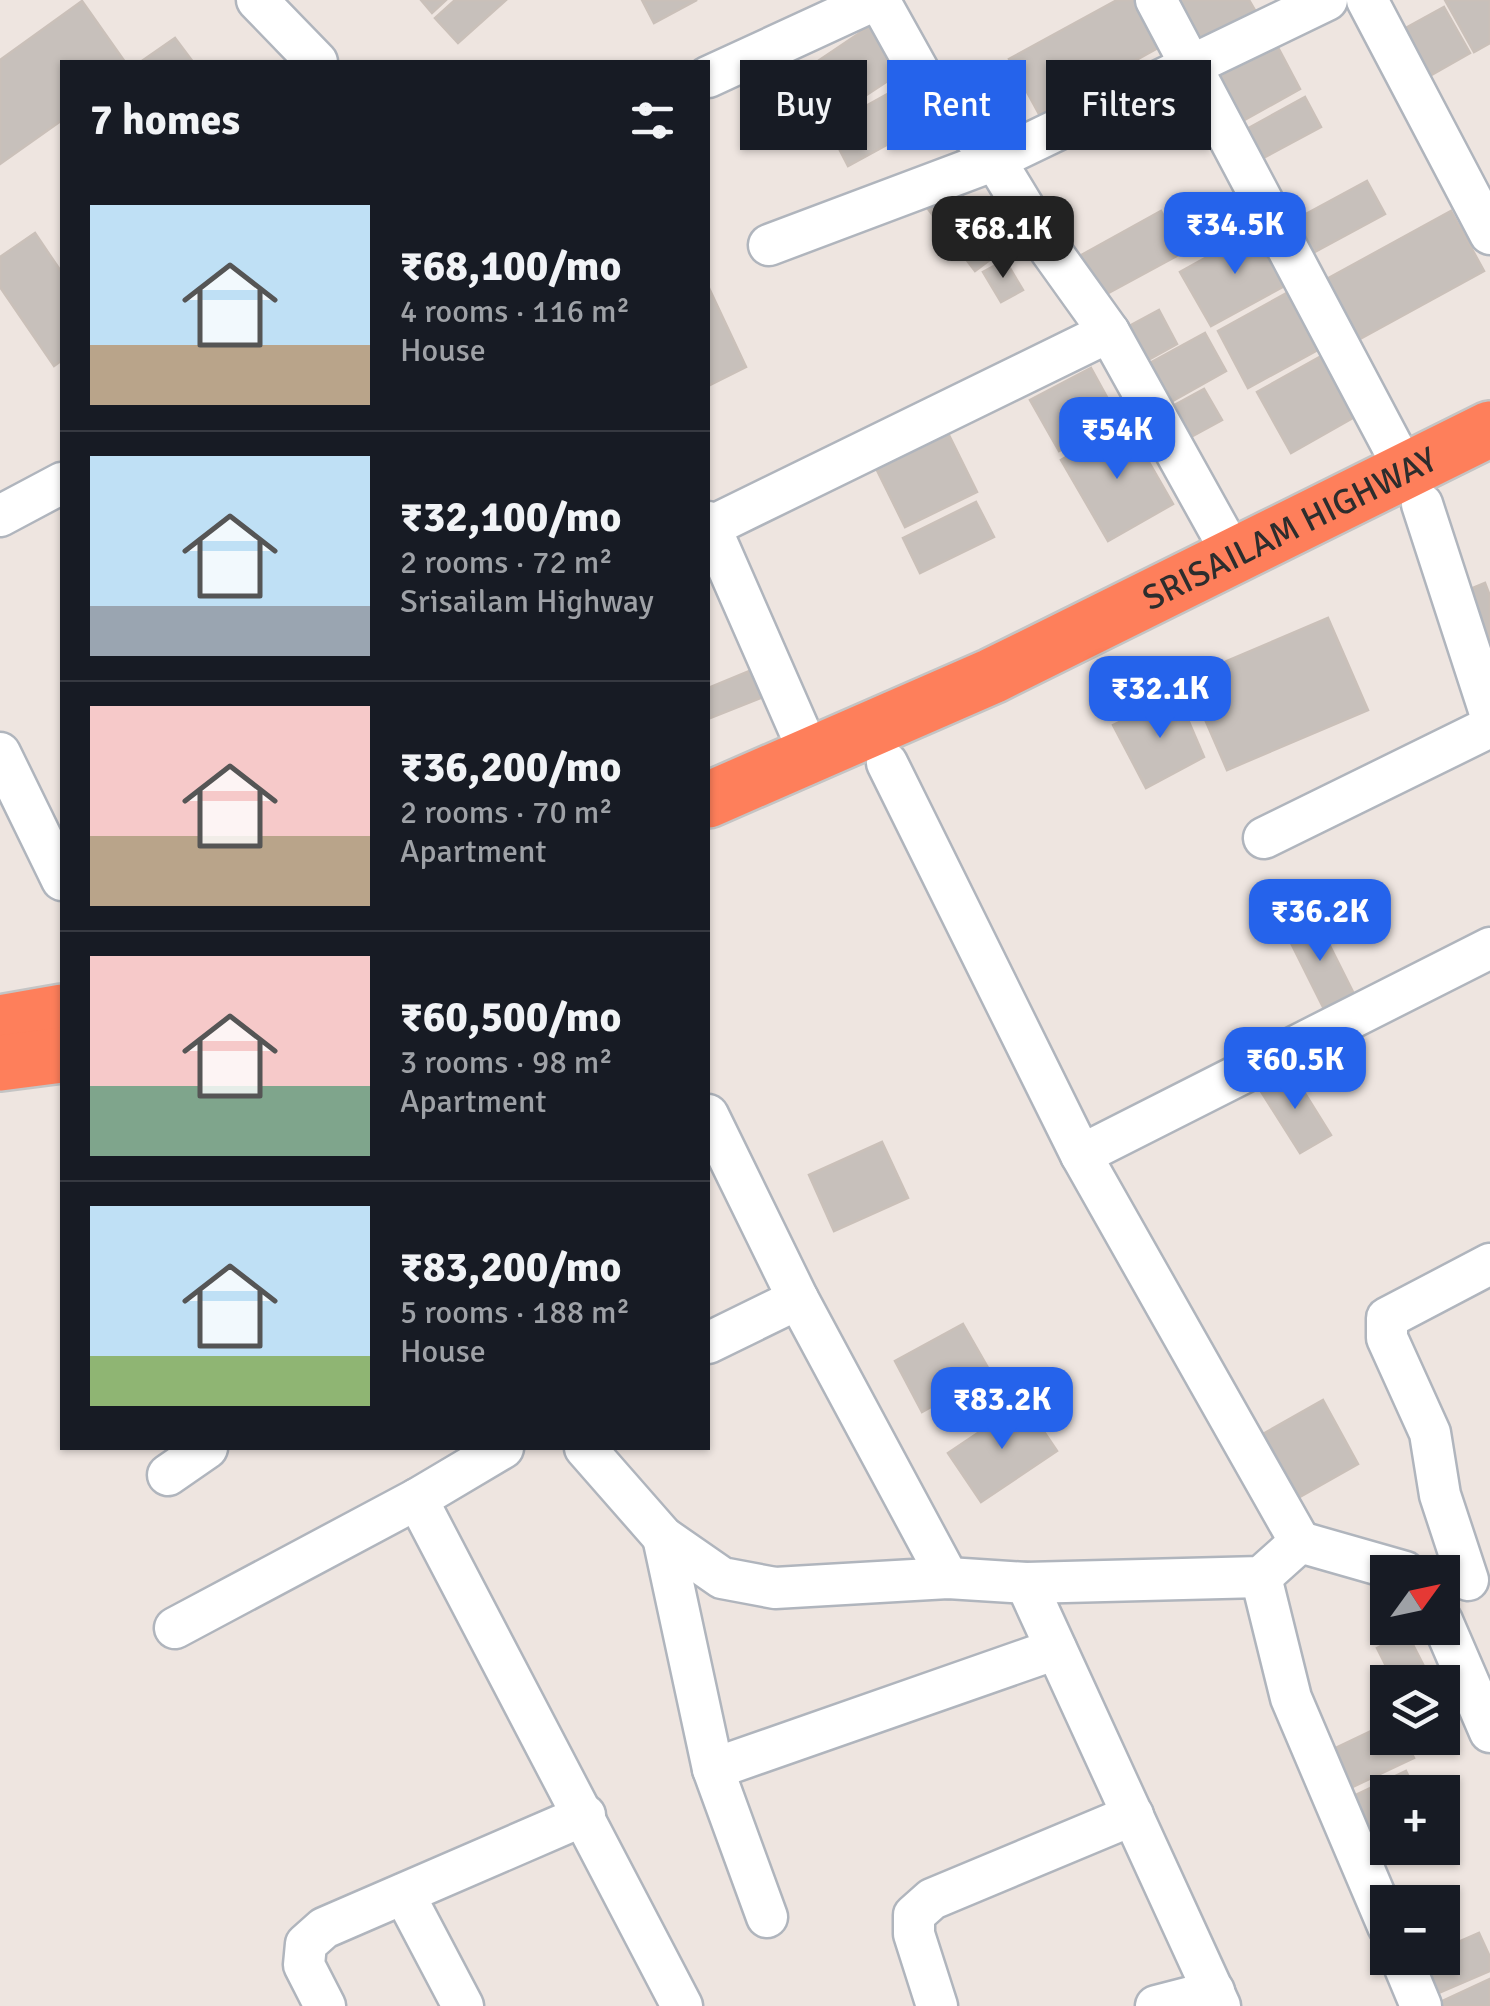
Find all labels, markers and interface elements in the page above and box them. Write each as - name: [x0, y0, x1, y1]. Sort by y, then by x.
- chip: Buy: [740, 60, 867, 150]
- chip: Rent: [887, 60, 1026, 150]
- chip: Filters: [1046, 60, 1211, 150]
- icon: filters: [625, 93, 680, 148]
- text: 7 homes: [90, 95, 240, 146]
- pin: ₹34.5K: [1154, 192, 1316, 277]
- pin: ₹68.1K: [922, 196, 1084, 281]
- text: ₹34.5K: [1186, 205, 1284, 244]
- text: ₹68.1K: [954, 209, 1052, 248]
- text: ₹68,100/mo: [400, 241, 621, 292]
- icon: home: [170, 245, 290, 365]
- text: 4 rooms · 116 m²: [400, 292, 630, 331]
- text: House: [400, 331, 486, 370]
- pin: ₹54K: [1058, 397, 1176, 482]
- text: ₹54K: [1081, 410, 1153, 449]
- street label: SRISAILAM HIGHWAY: [1135, 437, 1444, 620]
- text: ₹32,100/mo: [400, 492, 621, 543]
- icon: home: [170, 496, 290, 616]
- text: 2 rooms · 72 m²: [400, 543, 613, 582]
- text: Srisailam Highway: [400, 582, 654, 621]
- pin: ₹32.1K: [1079, 656, 1241, 741]
- text: ₹32.1K: [1111, 669, 1209, 708]
- text: ₹36,200/mo: [400, 742, 621, 793]
- icon: home: [170, 746, 290, 866]
- text: 2 rooms · 70 m²: [400, 793, 613, 832]
- text: Apartment: [400, 832, 547, 871]
- pin: ₹36.2K: [1239, 879, 1401, 964]
- text: ₹36.2K: [1271, 892, 1369, 931]
- text: ₹60,500/mo: [400, 992, 621, 1043]
- icon: home: [170, 996, 290, 1116]
- pin: ₹60.5K: [1214, 1027, 1376, 1112]
- text: ₹60.5K: [1246, 1040, 1344, 1079]
- text: 3 rooms · 98 m²: [400, 1043, 613, 1082]
- text: Apartment: [400, 1082, 547, 1121]
- text: ₹83,200/mo: [400, 1242, 621, 1293]
- icon: home: [170, 1246, 290, 1366]
- text: 5 rooms · 188 m²: [400, 1293, 630, 1332]
- text: House: [400, 1332, 486, 1371]
- pin: ₹83.2K: [921, 1367, 1083, 1452]
- text: ₹83.2K: [953, 1380, 1051, 1419]
- north arrow: [1370, 1555, 1460, 1645]
- map controls: [1370, 1555, 1460, 1975]
- button: layers: [1370, 1665, 1460, 1755]
- button: +: [1370, 1775, 1460, 1865]
- button: −: [1370, 1885, 1460, 1975]

